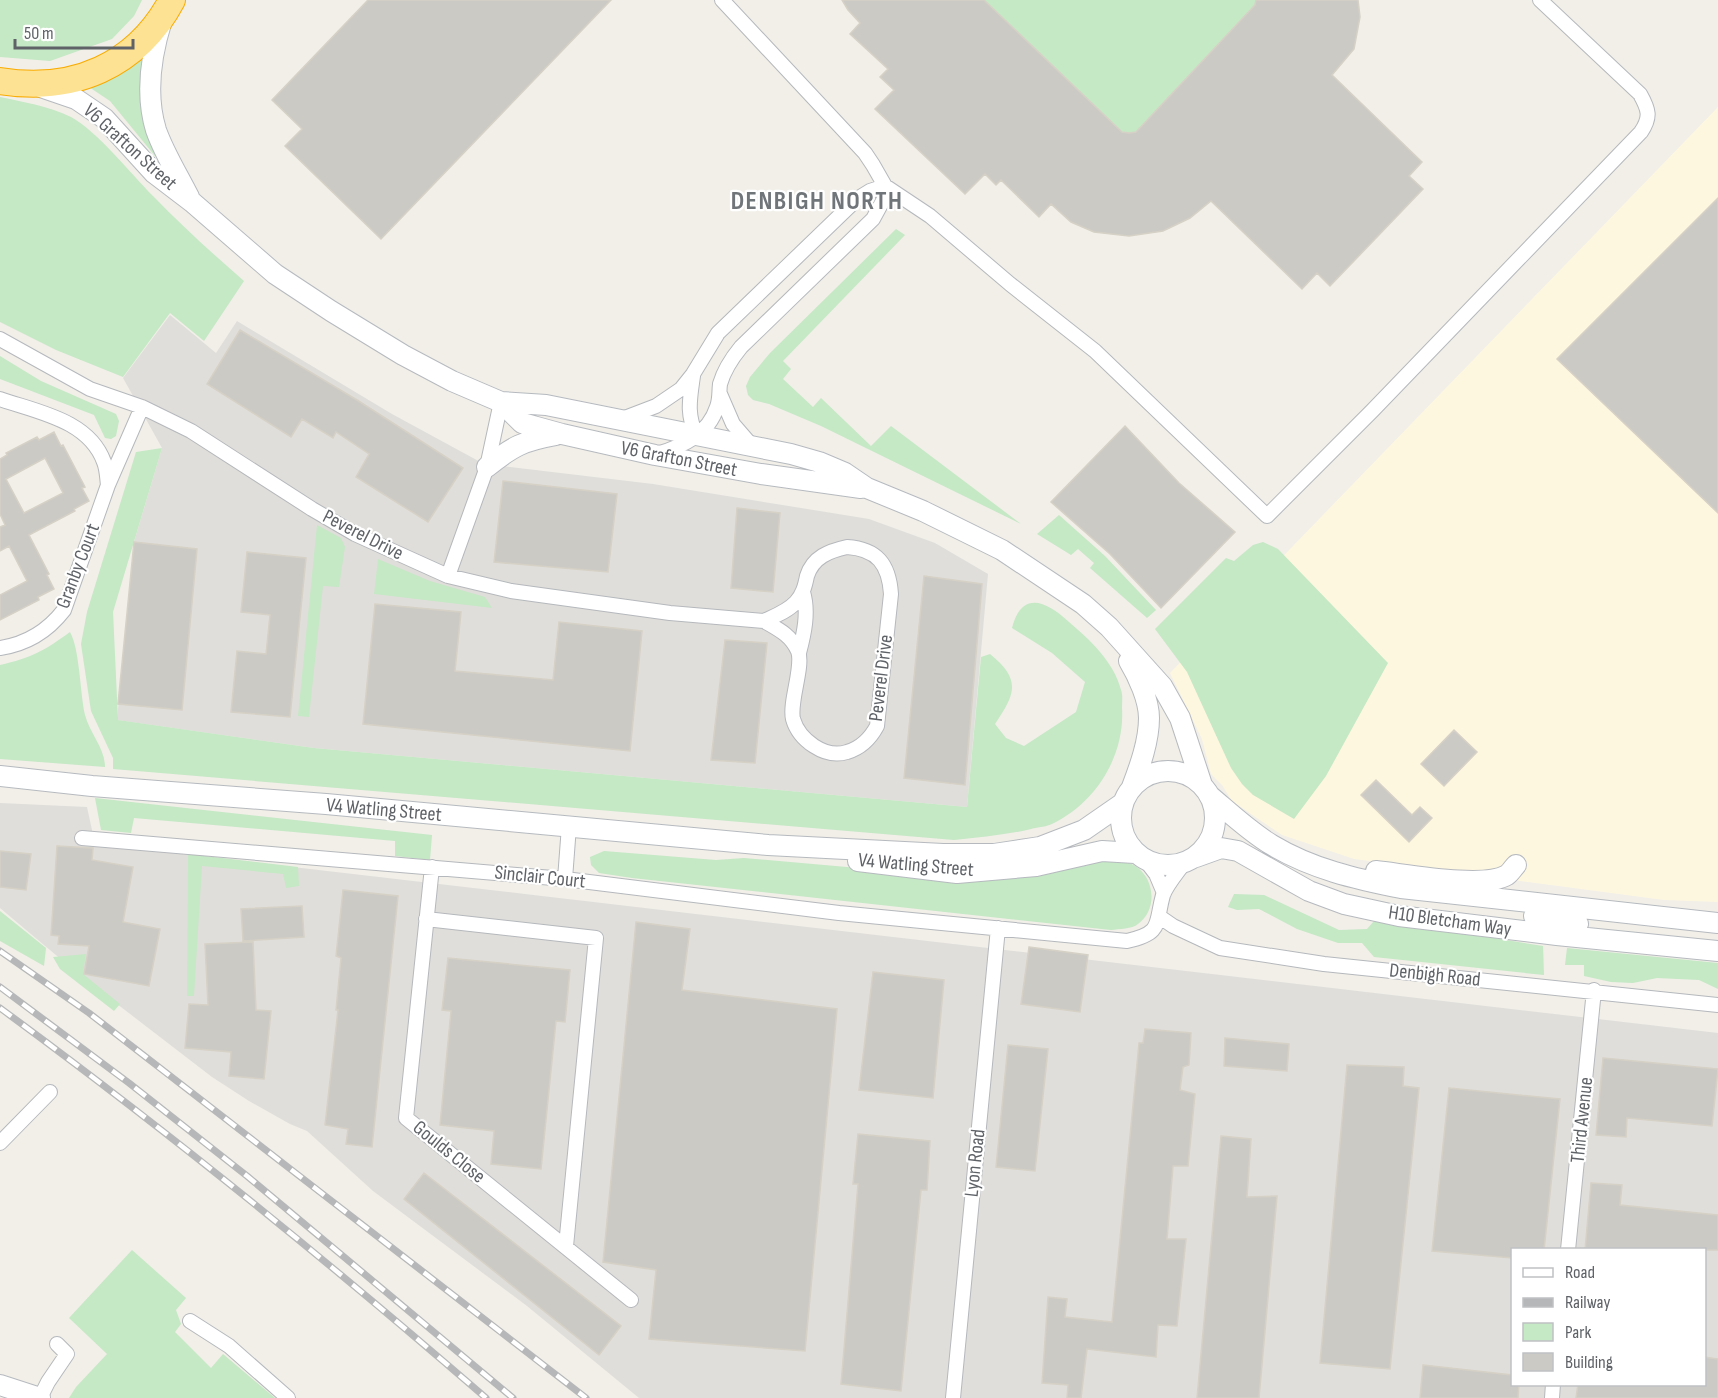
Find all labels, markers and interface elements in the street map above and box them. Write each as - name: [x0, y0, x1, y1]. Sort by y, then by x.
- scale bar: [15, 12, 134, 50]
- text: 50 m: [24, 23, 54, 44]
- street label: V6 Grafton Street: [78, 99, 182, 195]
- district label: DENBIGH NORTH: [731, 186, 903, 217]
- street label: V6 Grafton Street: [619, 436, 739, 482]
- street label: Peverel Drive: [319, 505, 407, 565]
- street label: Granby Court: [51, 520, 105, 612]
- street label: Peverel Drive: [864, 633, 898, 723]
- street label: V4 Watling Street: [325, 793, 443, 827]
- street label: V4 Watling Street: [857, 848, 975, 882]
- street label: Sinclair Court: [493, 860, 587, 894]
- street label: H10 Bletcham Way: [1387, 900, 1513, 942]
- street label: Denbigh Road: [1388, 958, 1482, 992]
- street label: Third Avenue: [1566, 1076, 1598, 1164]
- street label: Goulds Close: [408, 1116, 490, 1188]
- street label: Lyon Road: [960, 1128, 990, 1198]
- legend: [1511, 1248, 1706, 1386]
- text: Road: [1565, 1262, 1595, 1283]
- text: Railway: [1565, 1292, 1610, 1313]
- text: Park: [1565, 1322, 1591, 1343]
- text: Building: [1565, 1352, 1613, 1373]

